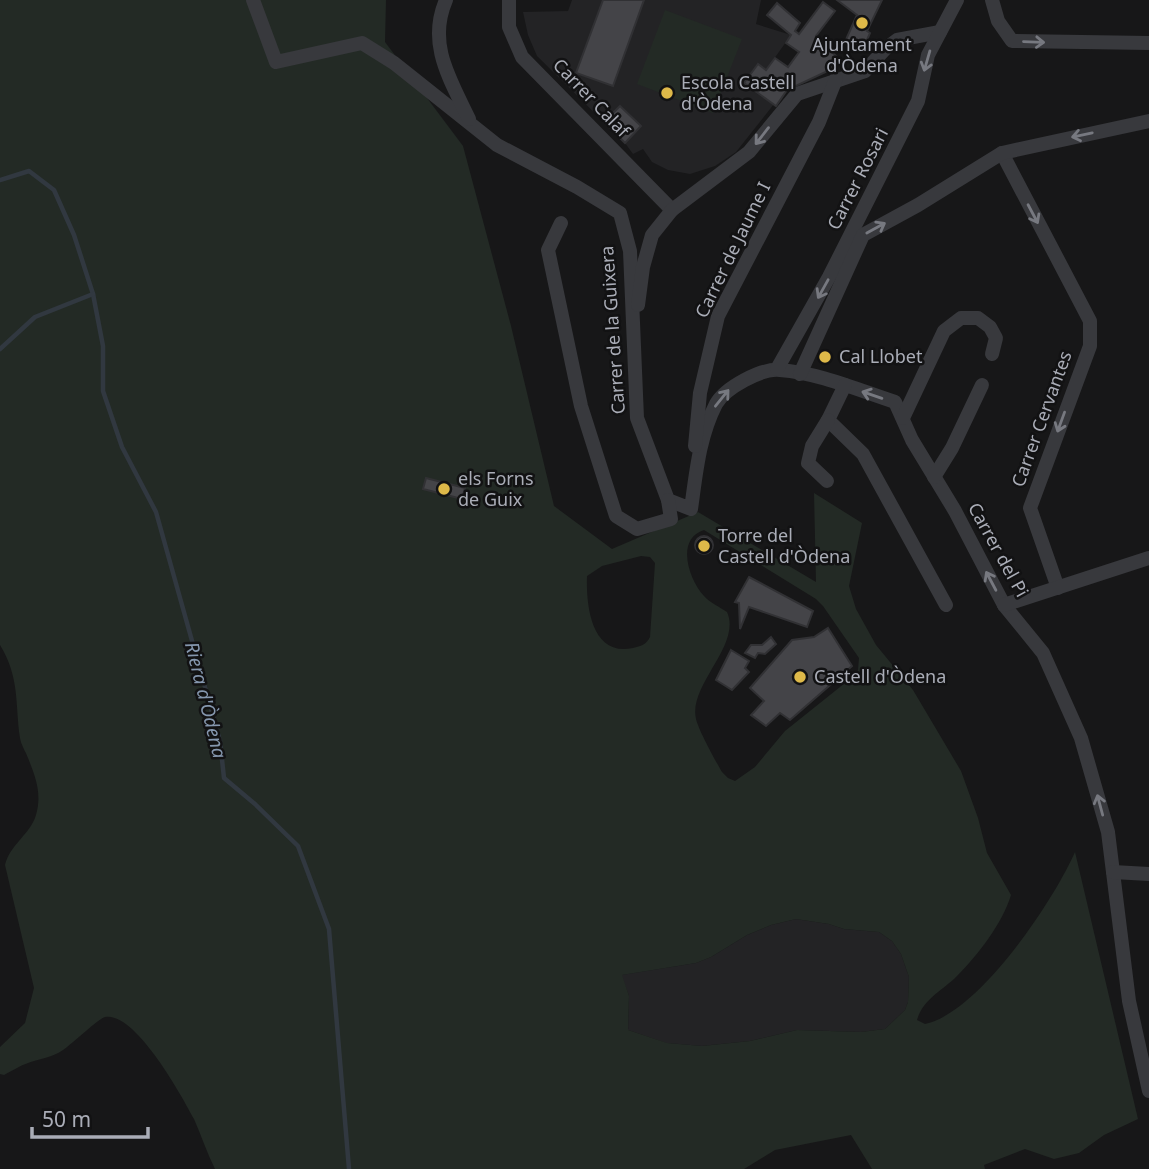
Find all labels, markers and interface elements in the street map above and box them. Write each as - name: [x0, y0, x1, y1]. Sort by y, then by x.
- marker: Ajuntament d'Òdena: [854, 15, 870, 31]
- place label: Ajuntament d'Òdena: [812, 32, 912, 77]
- one-way arrow: [1022, 36, 1045, 49]
- one-way arrow: [920, 50, 933, 72]
- street label: Carrer Calaf: [548, 53, 636, 142]
- place label: Escola Castell d'Òdena: [681, 70, 795, 115]
- marker: Escola Castell d'Òdena: [659, 85, 675, 101]
- street label: Carrer Rosari: [821, 124, 893, 234]
- one-way arrow: [754, 126, 769, 144]
- one-way arrow: [1071, 129, 1094, 142]
- street label: Carrer de Jaume I: [689, 178, 775, 321]
- one-way arrow: [1027, 203, 1041, 224]
- one-way arrow: [865, 221, 885, 235]
- street label: Carrer de la Guixera: [594, 245, 630, 415]
- one-way arrow: [816, 278, 829, 299]
- place label: Cal Llobet: [839, 344, 923, 368]
- street label: Carrer Cervantes: [1005, 347, 1077, 490]
- marker: Cal Llobet: [817, 349, 833, 365]
- one-way arrow: [861, 388, 883, 401]
- one-way arrow: [715, 390, 730, 408]
- one-way arrow: [1054, 411, 1067, 433]
- place label: els Forns de Guix: [458, 466, 534, 511]
- marker: els Forns de Guix: [436, 481, 452, 497]
- street label: Carrer del Pi: [963, 498, 1035, 601]
- place label: Torre del Castell d'Òdena: [718, 523, 850, 568]
- marker: Torre del Castell d'Òdena: [696, 538, 712, 554]
- one-way arrow: [984, 571, 998, 592]
- water label: Riera d'Òdena: [179, 639, 233, 761]
- place label: Castell d'Òdena: [814, 664, 946, 688]
- marker: Castell d'Òdena: [792, 669, 808, 685]
- one-way arrow: [1093, 794, 1106, 817]
- scale bar: [32, 1096, 147, 1140]
- text: 50 m: [42, 1105, 91, 1133]

